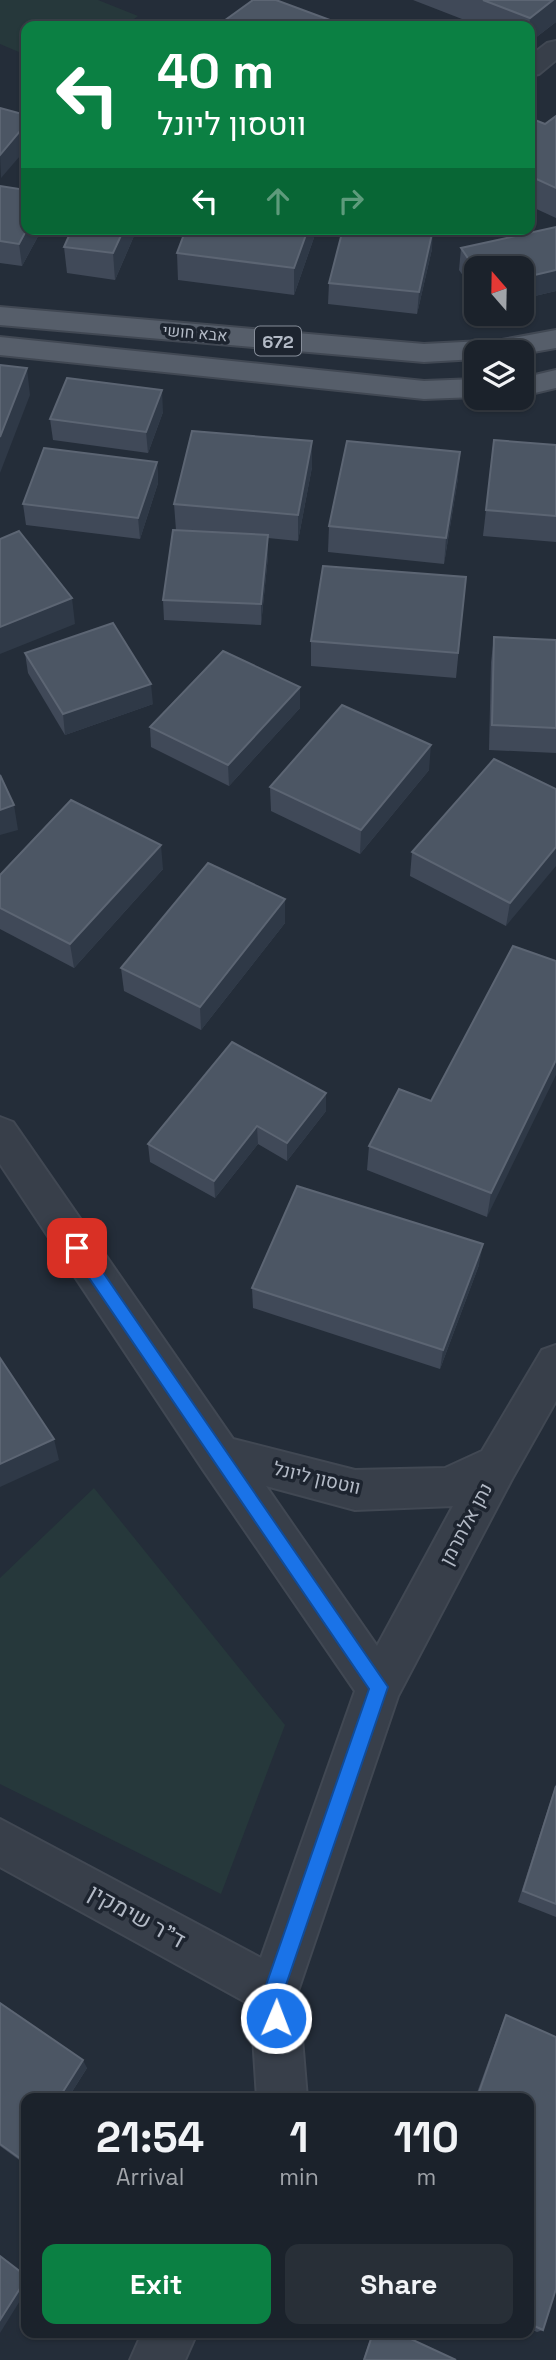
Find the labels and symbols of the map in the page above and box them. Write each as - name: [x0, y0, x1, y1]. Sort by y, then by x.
- north arrow: [464, 256, 534, 326]
- street label: אבא חושי: [162, 320, 228, 346]
- road number: 672: [255, 326, 301, 356]
- pin: [47, 1218, 107, 1278]
- street label: ווטסון ליונל: [271, 1456, 363, 1500]
- street label: נתן אלתרמן: [434, 1479, 498, 1569]
- street label: ד"ר שימקין: [83, 1877, 191, 1955]
- position arrow: [239, 1981, 313, 2055]

